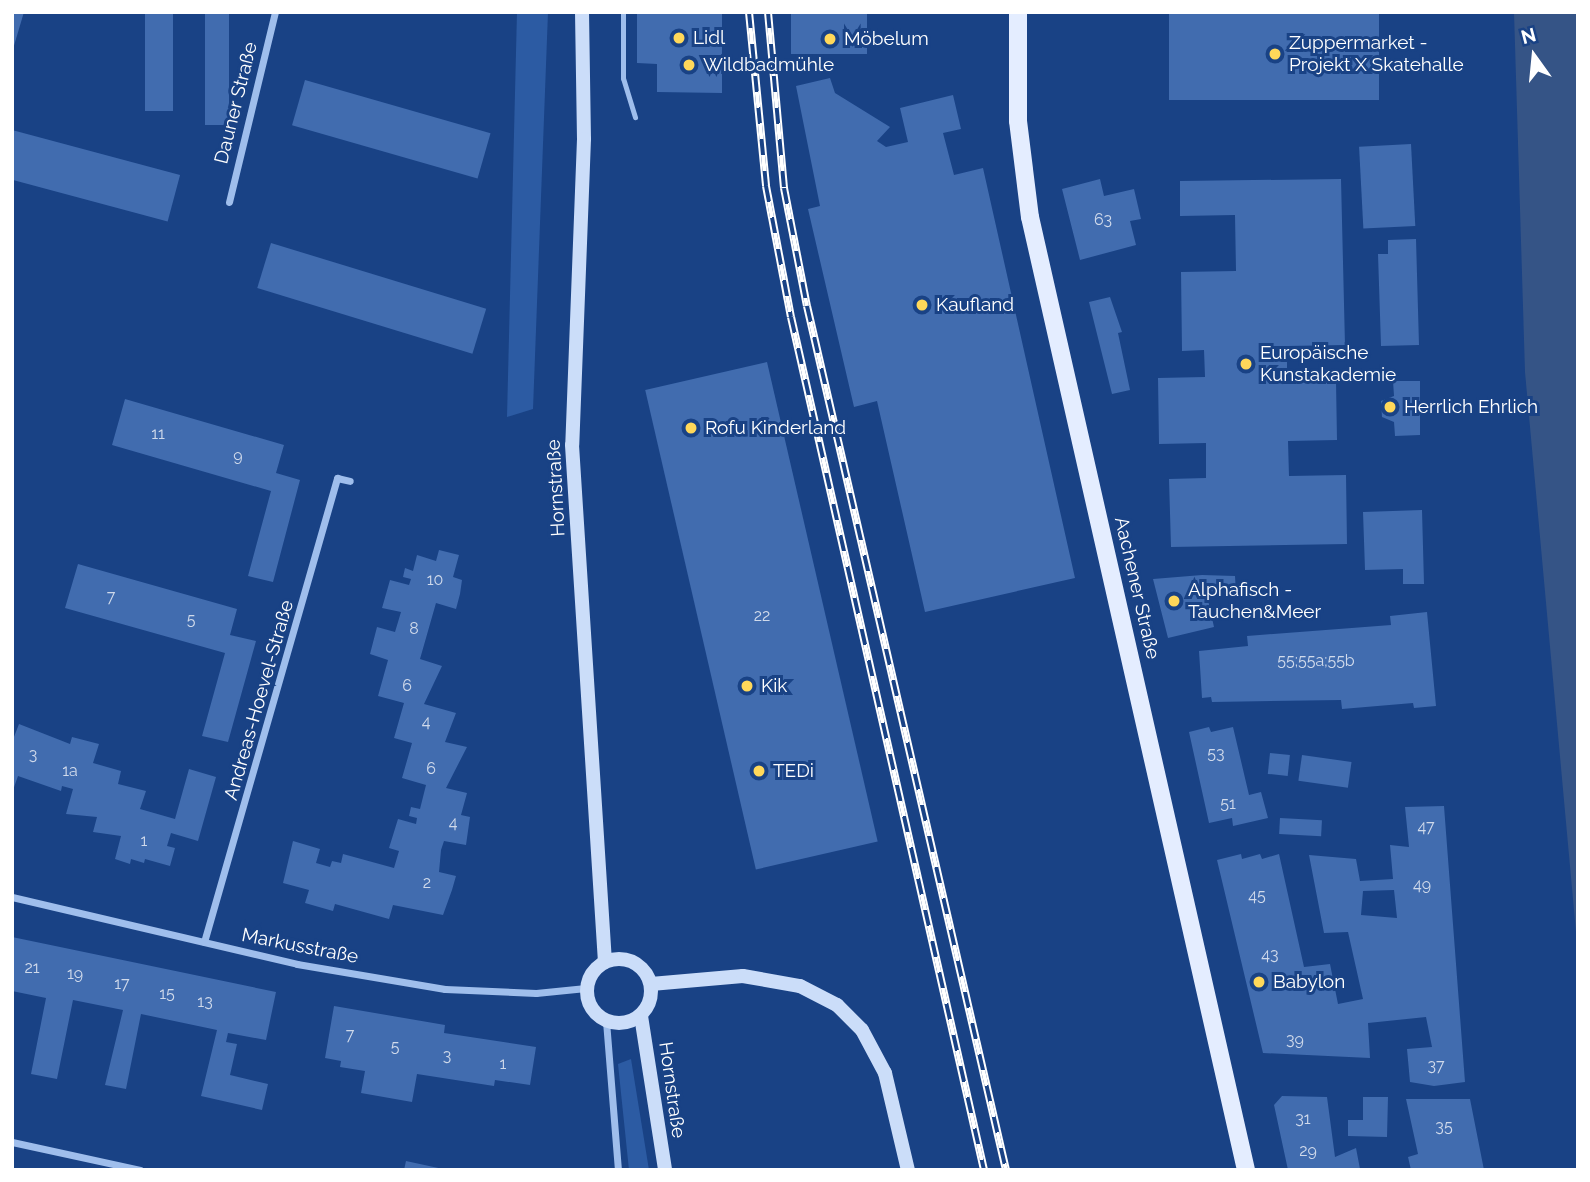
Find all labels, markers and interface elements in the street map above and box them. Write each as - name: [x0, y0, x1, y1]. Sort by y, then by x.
- north arrow: [1499, 21, 1569, 91]
- text: N: [1519, 23, 1538, 48]
- place label: Lidl: [693, 27, 725, 49]
- place label: Möbelum: [844, 28, 929, 50]
- marker: Lidl: [671, 30, 687, 46]
- marker: Möbelum: [822, 31, 838, 47]
- place label: Zuppermarket - Projekt X Skatehalle: [1289, 32, 1464, 76]
- street label: Dauner Straße: [210, 39, 262, 167]
- marker: Zuppermarket - Projekt X Skatehalle: [1267, 46, 1283, 62]
- place label: Wildbadmühle: [703, 54, 834, 76]
- marker: Wildbadmühle: [681, 57, 697, 73]
- house number: 63: [1094, 210, 1112, 230]
- place label: Kaufland: [936, 294, 1014, 316]
- marker: Kaufland: [914, 297, 930, 313]
- place label: Europäische Kunstakademie: [1260, 342, 1396, 386]
- marker: Europäische Kunstakademie: [1238, 356, 1254, 372]
- place label: Herrlich Ehrlich: [1404, 396, 1538, 418]
- marker: Herrlich Ehrlich: [1382, 399, 1398, 415]
- place label: Rofu Kinderland: [705, 417, 846, 439]
- marker: Rofu Kinderland: [683, 420, 699, 436]
- house number: 11: [151, 424, 165, 444]
- street label: Hornstraße: [542, 439, 570, 537]
- house number: 9: [233, 446, 243, 466]
- street label: Aachener Straße: [1109, 514, 1165, 662]
- house number: 10: [427, 570, 443, 590]
- place label: Alphafisch - Tauchen&Meer: [1188, 579, 1321, 623]
- house number: 7: [107, 587, 115, 607]
- marker: Alphafisch - Tauchen&Meer: [1166, 593, 1182, 609]
- street label: Andreas-Hoevel-Straße: [220, 597, 298, 803]
- house number: 22: [754, 606, 770, 626]
- house number: 5: [187, 610, 195, 630]
- house number: 8: [409, 619, 419, 639]
- house number: 55;55a;55b: [1277, 651, 1355, 671]
- place label: Kik: [761, 675, 787, 697]
- house number: 6: [402, 676, 412, 696]
- marker: Kik: [739, 678, 755, 694]
- house number: 4: [422, 712, 430, 732]
- house number: 53: [1207, 744, 1225, 764]
- house number: 3: [29, 745, 37, 765]
- house number: 6: [426, 759, 436, 779]
- place label: TEDi: [773, 760, 814, 782]
- house number: 1a: [62, 761, 78, 781]
- marker: TEDi: [751, 763, 767, 779]
- house number: 51: [1220, 794, 1236, 814]
- house number: 4: [449, 813, 457, 833]
- house number: 47: [1417, 817, 1435, 837]
- house number: 1: [141, 831, 147, 851]
- house number: 2: [423, 873, 431, 893]
- house number: 49: [1413, 875, 1431, 895]
- house number: 45: [1248, 886, 1266, 906]
- street label: Markusstraße: [240, 924, 360, 968]
- house number: 43: [1261, 945, 1279, 965]
- house number: 21: [24, 958, 40, 978]
- house number: 19: [67, 964, 83, 984]
- place label: Babylon: [1273, 971, 1345, 993]
- house number: 17: [114, 974, 130, 994]
- marker: Babylon: [1251, 974, 1267, 990]
- house number: 15: [159, 984, 175, 1004]
- house number: 13: [197, 992, 213, 1012]
- house number: 7: [346, 1025, 354, 1045]
- house number: 39: [1286, 1030, 1304, 1050]
- house number: 5: [391, 1037, 399, 1057]
- street label: Hornstraße: [654, 1040, 690, 1140]
- house number: 3: [443, 1046, 451, 1066]
- house number: 1: [500, 1054, 506, 1074]
- house number: 37: [1427, 1056, 1445, 1076]
- house number: 31: [1295, 1109, 1311, 1129]
- house number: 35: [1435, 1117, 1453, 1137]
- house number: 29: [1299, 1141, 1317, 1161]

